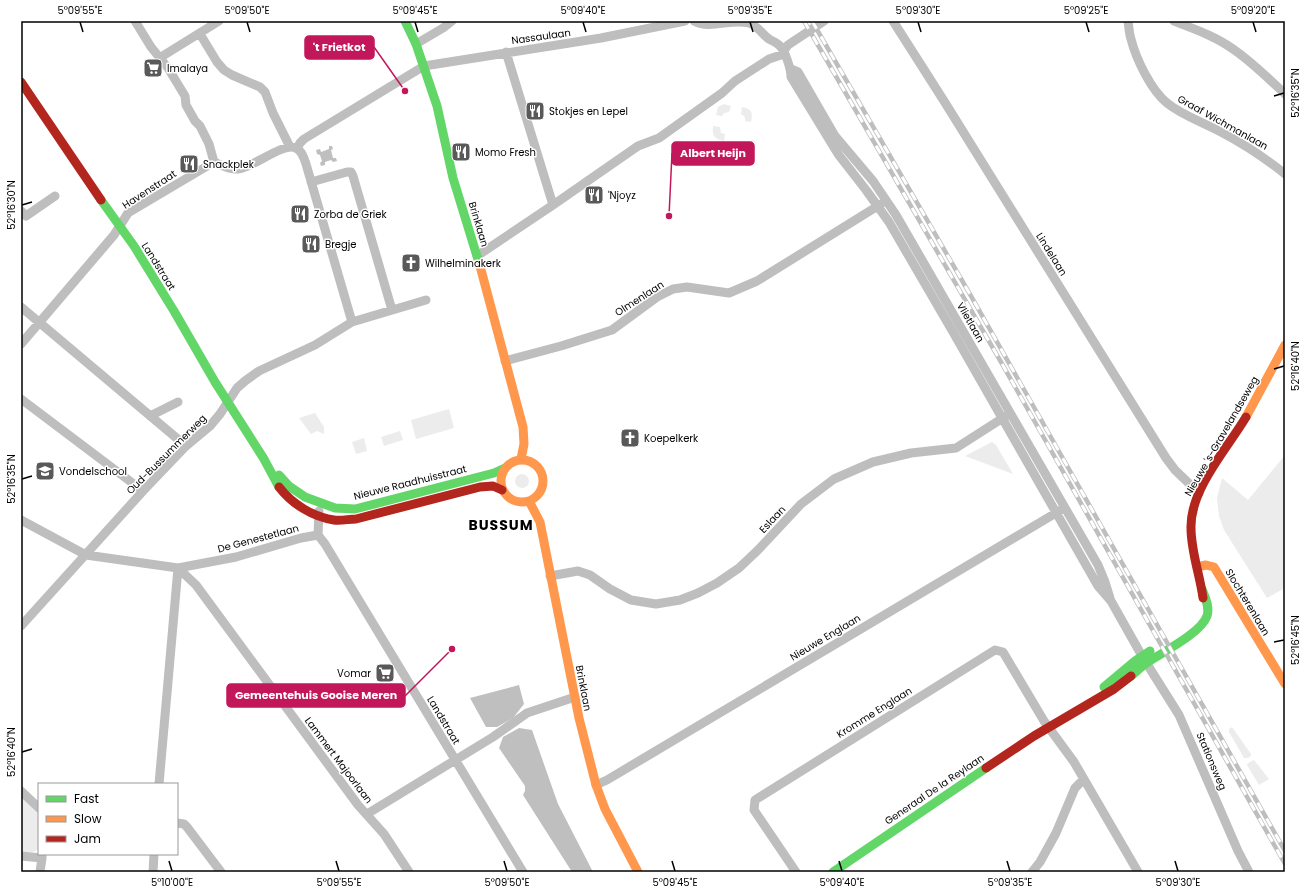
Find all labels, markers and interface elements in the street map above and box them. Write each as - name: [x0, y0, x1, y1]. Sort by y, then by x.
- text: 5°09'55"E: [57, 3, 103, 18]
- text: 5°09'50"E: [224, 3, 270, 18]
- text: 5°09'45"E: [392, 3, 438, 18]
- text: 5°09'40"E: [560, 3, 606, 18]
- text: 5°09'35"E: [728, 3, 772, 18]
- text: 5°09'30"E: [896, 3, 940, 18]
- text: 5°09'25"E: [1064, 3, 1108, 18]
- text: 5°09'20"E: [1231, 3, 1275, 18]
- street label: Nassaulaan: [510, 25, 572, 48]
- callout: 't Frietkot: [305, 36, 374, 59]
- text: 't Frietkot: [313, 39, 366, 55]
- supermarket icon: Imalaya: [142, 57, 164, 79]
- place label: Imalaya: [167, 61, 208, 76]
- text: 52°16'35"N: [1288, 68, 1303, 118]
- street label: Graaf Wichmanlaan: [1175, 91, 1271, 154]
- restaurant icon: Stokjes en Lepel: [524, 100, 546, 122]
- place label: Stokjes en Lepel: [549, 104, 628, 119]
- restaurant icon: Momo Fresh: [450, 141, 472, 163]
- callout: Albert Heijn: [672, 142, 754, 165]
- place label: Momo Fresh: [475, 145, 536, 160]
- text: Albert Heijn: [680, 145, 746, 161]
- restaurant icon: Snackplek: [178, 153, 200, 175]
- place label: Snackplek: [203, 157, 255, 172]
- street label: Havenstraat: [119, 166, 180, 212]
- text: 52°16'30"N: [4, 180, 19, 230]
- restaurant icon: 'Njoyz: [583, 184, 605, 206]
- place label: 'Njoyz: [608, 188, 636, 203]
- street label: Brinklaan: [465, 200, 492, 248]
- restaurant icon: Zorba de Griek: [289, 203, 311, 225]
- place label: Zorba de Griek: [314, 207, 388, 222]
- street label: Lindelaan: [1032, 230, 1071, 279]
- restaurant icon: Bregje: [300, 233, 322, 255]
- place label: Bregje: [325, 237, 357, 252]
- street label: Landstraat: [138, 239, 179, 293]
- church icon: Wilhelminakerk: [400, 252, 422, 274]
- place label: Wilhelminakerk: [425, 256, 502, 271]
- street label: Olmenlaan: [612, 277, 667, 320]
- street label: Vlietlaan: [953, 299, 988, 345]
- text: 52°16'40"N: [1288, 341, 1303, 391]
- street label: Nieuwe 's-Gravelandseweg: [1181, 373, 1262, 499]
- street label: Oud-Bussummerweg: [123, 411, 210, 498]
- church icon: Koepelkerk: [619, 427, 641, 449]
- place label: Koepelkerk: [644, 431, 699, 446]
- text: 52°16'35"N: [4, 454, 19, 504]
- school or university icon: Vondelschool: [34, 460, 56, 482]
- street label: Nieuwe Raadhuisstraat: [352, 461, 468, 504]
- place label: Vondelschool: [59, 464, 127, 479]
- street label: Eslaan: [756, 502, 789, 536]
- district label: BUSSUM: [468, 515, 534, 535]
- street label: De Genestetlaan: [216, 520, 300, 557]
- street label: Slochterenlaan: [1222, 566, 1274, 639]
- street label: Nieuwe Englaan: [787, 610, 863, 664]
- text: 52°16'45"N: [1288, 615, 1303, 665]
- supermarket icon: Vomar: [374, 662, 396, 684]
- street label: Brinklaan: [572, 664, 595, 712]
- place label: Vomar: [337, 666, 371, 681]
- street label: Kromme Englaan: [834, 683, 915, 742]
- callout: Gemeentehuis Gooise Meren: [227, 684, 405, 707]
- text: Gemeentehuis Gooise Meren: [235, 687, 397, 703]
- street label: Landstraat: [423, 693, 464, 748]
- street label: Lammert Majoorlaan: [301, 714, 376, 807]
- text: 52°16'40"N: [4, 727, 19, 777]
- street label: Stationsweg: [1193, 730, 1230, 792]
- street label: Generaal De la Reylaan: [882, 750, 987, 828]
- legend: [38, 783, 178, 855]
- text: Fast: [74, 790, 99, 807]
- text: Slow: [74, 810, 102, 827]
- text: Jam: [74, 830, 101, 847]
- text: 5°10'00"E: [151, 875, 193, 890]
- text: 5°09'55"E: [316, 875, 362, 890]
- text: 5°09'50"E: [484, 875, 530, 890]
- text: 5°09'45"E: [652, 875, 698, 890]
- text: 5°09'40"E: [819, 875, 865, 890]
- text: 5°09'35"E: [988, 875, 1032, 890]
- text: 5°09'30"E: [1156, 875, 1200, 890]

